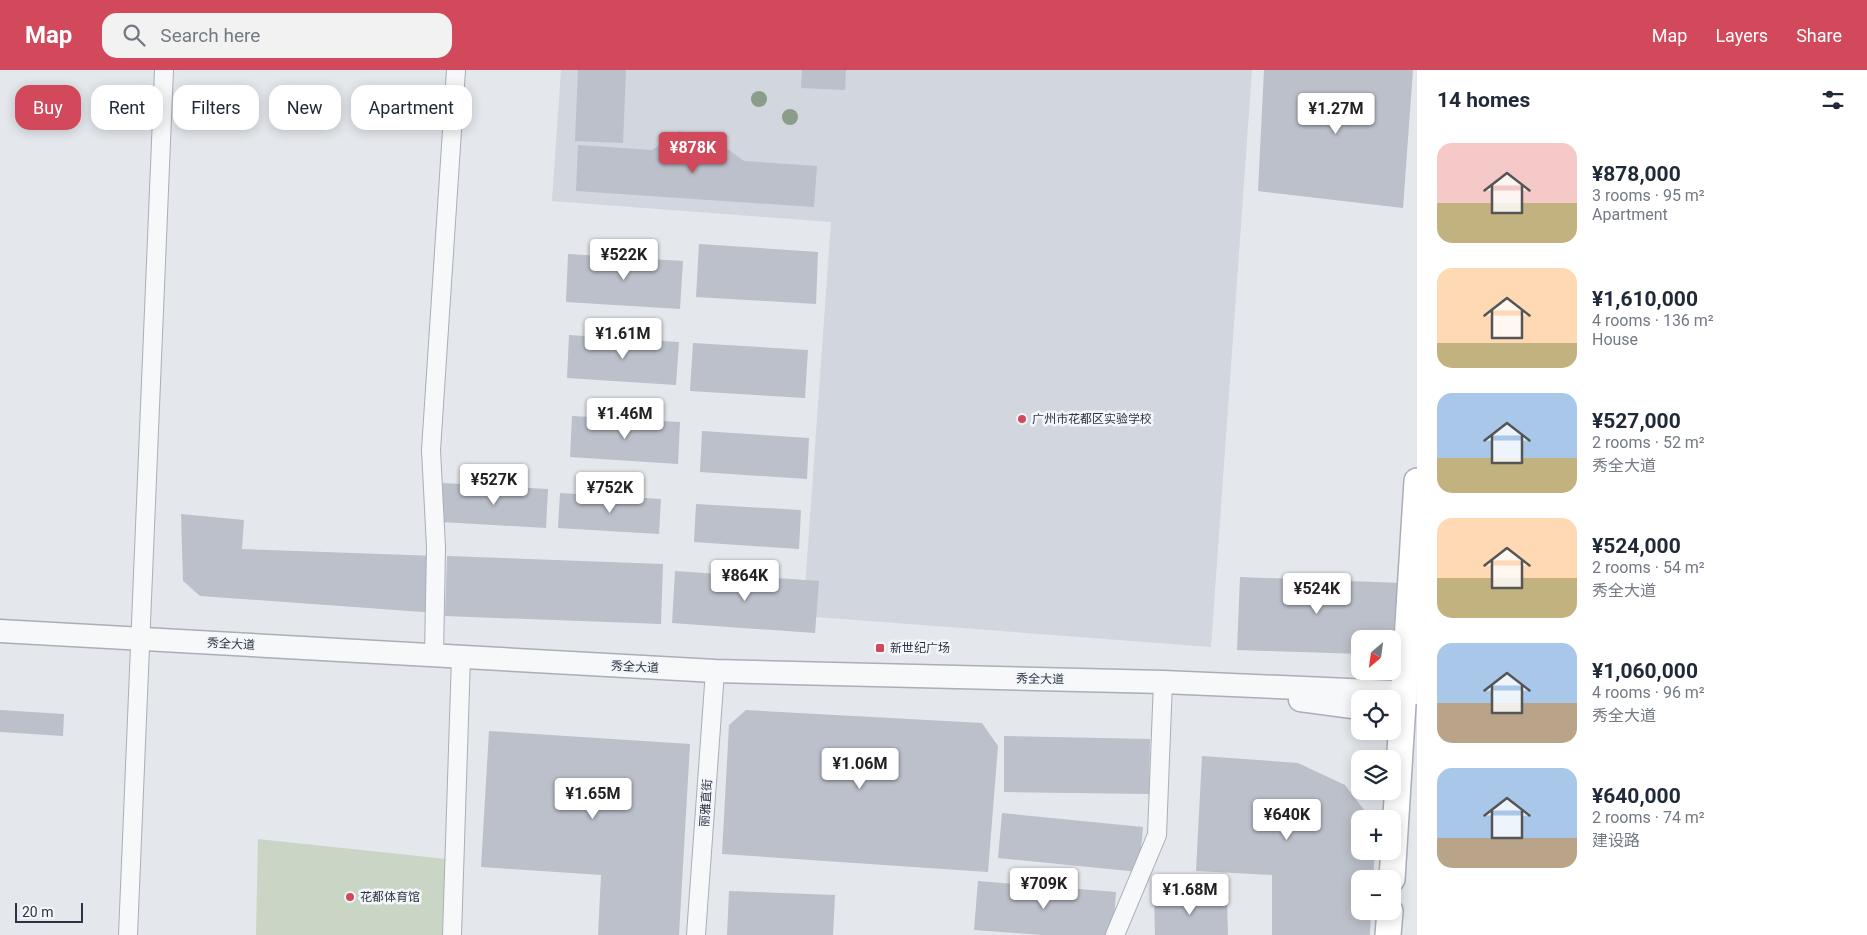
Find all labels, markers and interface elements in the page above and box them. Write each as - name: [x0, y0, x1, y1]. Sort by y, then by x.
- search box: [102, 13, 452, 58]
- text: Map: [25, 21, 72, 49]
- icon: search: [120, 21, 148, 49]
- text: Search here: [160, 24, 260, 47]
- text: Map: [1652, 25, 1687, 46]
- text: Layers: [1715, 25, 1768, 46]
- text: Share: [1796, 25, 1842, 46]
- chip: Buy: [15, 85, 81, 130]
- chip: Rent: [91, 85, 163, 130]
- chip: Filters: [173, 85, 259, 130]
- chip: New: [269, 85, 341, 130]
- chip: Apartment: [351, 85, 472, 130]
- icon: filters: [1819, 86, 1847, 114]
- text: 14 homes: [1437, 88, 1530, 112]
- pin: ¥1.27M: [1295, 92, 1377, 135]
- text: ¥1.27M: [1309, 99, 1363, 118]
- pin: ¥878K: [658, 132, 728, 174]
- text: ¥878K: [670, 138, 716, 157]
- text: ¥878,000: [1592, 162, 1681, 186]
- icon: home: [1477, 163, 1537, 223]
- text: 3 rooms · 95 m²: [1592, 186, 1705, 205]
- text: Apartment: [1592, 205, 1668, 224]
- pin: ¥522K: [589, 238, 659, 281]
- text: ¥522K: [601, 245, 647, 264]
- text: ¥1,610,000: [1592, 287, 1698, 311]
- icon: home: [1477, 288, 1537, 348]
- text: 4 rooms · 136 m²: [1592, 311, 1714, 330]
- pin: ¥1.61M: [582, 318, 664, 360]
- text: ¥1.61M: [596, 324, 650, 343]
- text: House: [1592, 330, 1638, 349]
- pin: ¥1.46M: [584, 398, 666, 440]
- text: ¥1.46M: [598, 404, 652, 423]
- text: ¥527,000: [1592, 409, 1681, 433]
- place label: 广州市花都区实验学校: [1032, 412, 1152, 426]
- marker: 广州市花都区实验学校: [1016, 413, 1028, 425]
- icon: home: [1477, 413, 1537, 473]
- text: 2 rooms · 52 m²: [1592, 433, 1705, 452]
- text: 秀全大道: [1592, 456, 1656, 475]
- pin: ¥527K: [459, 464, 529, 506]
- text: ¥527K: [471, 470, 517, 489]
- pin: ¥752K: [575, 472, 645, 514]
- text: ¥752K: [587, 478, 633, 497]
- text: ¥524,000: [1592, 534, 1681, 558]
- icon: home: [1477, 538, 1537, 598]
- text: 2 rooms · 54 m²: [1592, 558, 1705, 577]
- pin: ¥864K: [710, 560, 780, 602]
- text: ¥864K: [722, 566, 768, 585]
- pin: ¥524K: [1282, 572, 1352, 615]
- text: ¥524K: [1294, 579, 1340, 598]
- text: 秀全大道: [1592, 581, 1656, 600]
- north arrow: [1351, 630, 1401, 680]
- map controls: [1351, 630, 1401, 920]
- street label: 秀全大道: [207, 636, 255, 652]
- place label: 新世纪广场: [890, 641, 950, 655]
- marker: 新世纪广场: [874, 642, 886, 654]
- street label: 秀全大道: [611, 659, 659, 675]
- text: ¥1,060,000: [1592, 659, 1698, 683]
- icon: home: [1477, 663, 1537, 723]
- street label: 秀全大道: [1016, 672, 1064, 686]
- text: 4 rooms · 96 m²: [1592, 683, 1705, 702]
- button: locate: [1351, 690, 1401, 740]
- text: 秀全大道: [1592, 706, 1656, 725]
- pin: ¥1.06M: [819, 748, 901, 790]
- button: layers: [1351, 750, 1401, 800]
- text: ¥1.06M: [833, 754, 887, 773]
- pin: ¥1.65M: [552, 778, 634, 820]
- street label: 丽雅直街: [697, 779, 715, 827]
- text: ¥1.65M: [566, 784, 620, 803]
- text: ¥640,000: [1592, 784, 1681, 808]
- icon: home: [1477, 788, 1537, 848]
- pin: ¥640K: [1252, 798, 1322, 841]
- text: ¥640K: [1264, 805, 1310, 824]
- text: 2 rooms · 74 m²: [1592, 808, 1705, 827]
- button: +: [1351, 810, 1401, 860]
- text: 建设路: [1592, 831, 1640, 850]
- pin: ¥709K: [1009, 868, 1079, 910]
- button: −: [1351, 870, 1401, 920]
- text: ¥709K: [1021, 874, 1067, 893]
- pin: ¥1.68M: [1149, 874, 1231, 916]
- text: ¥1.68M: [1163, 880, 1217, 899]
- place label: 花都体育馆: [360, 890, 420, 904]
- marker: 花都体育馆: [344, 891, 356, 903]
- scale bar: [15, 900, 82, 923]
- text: 20 m: [22, 904, 54, 920]

